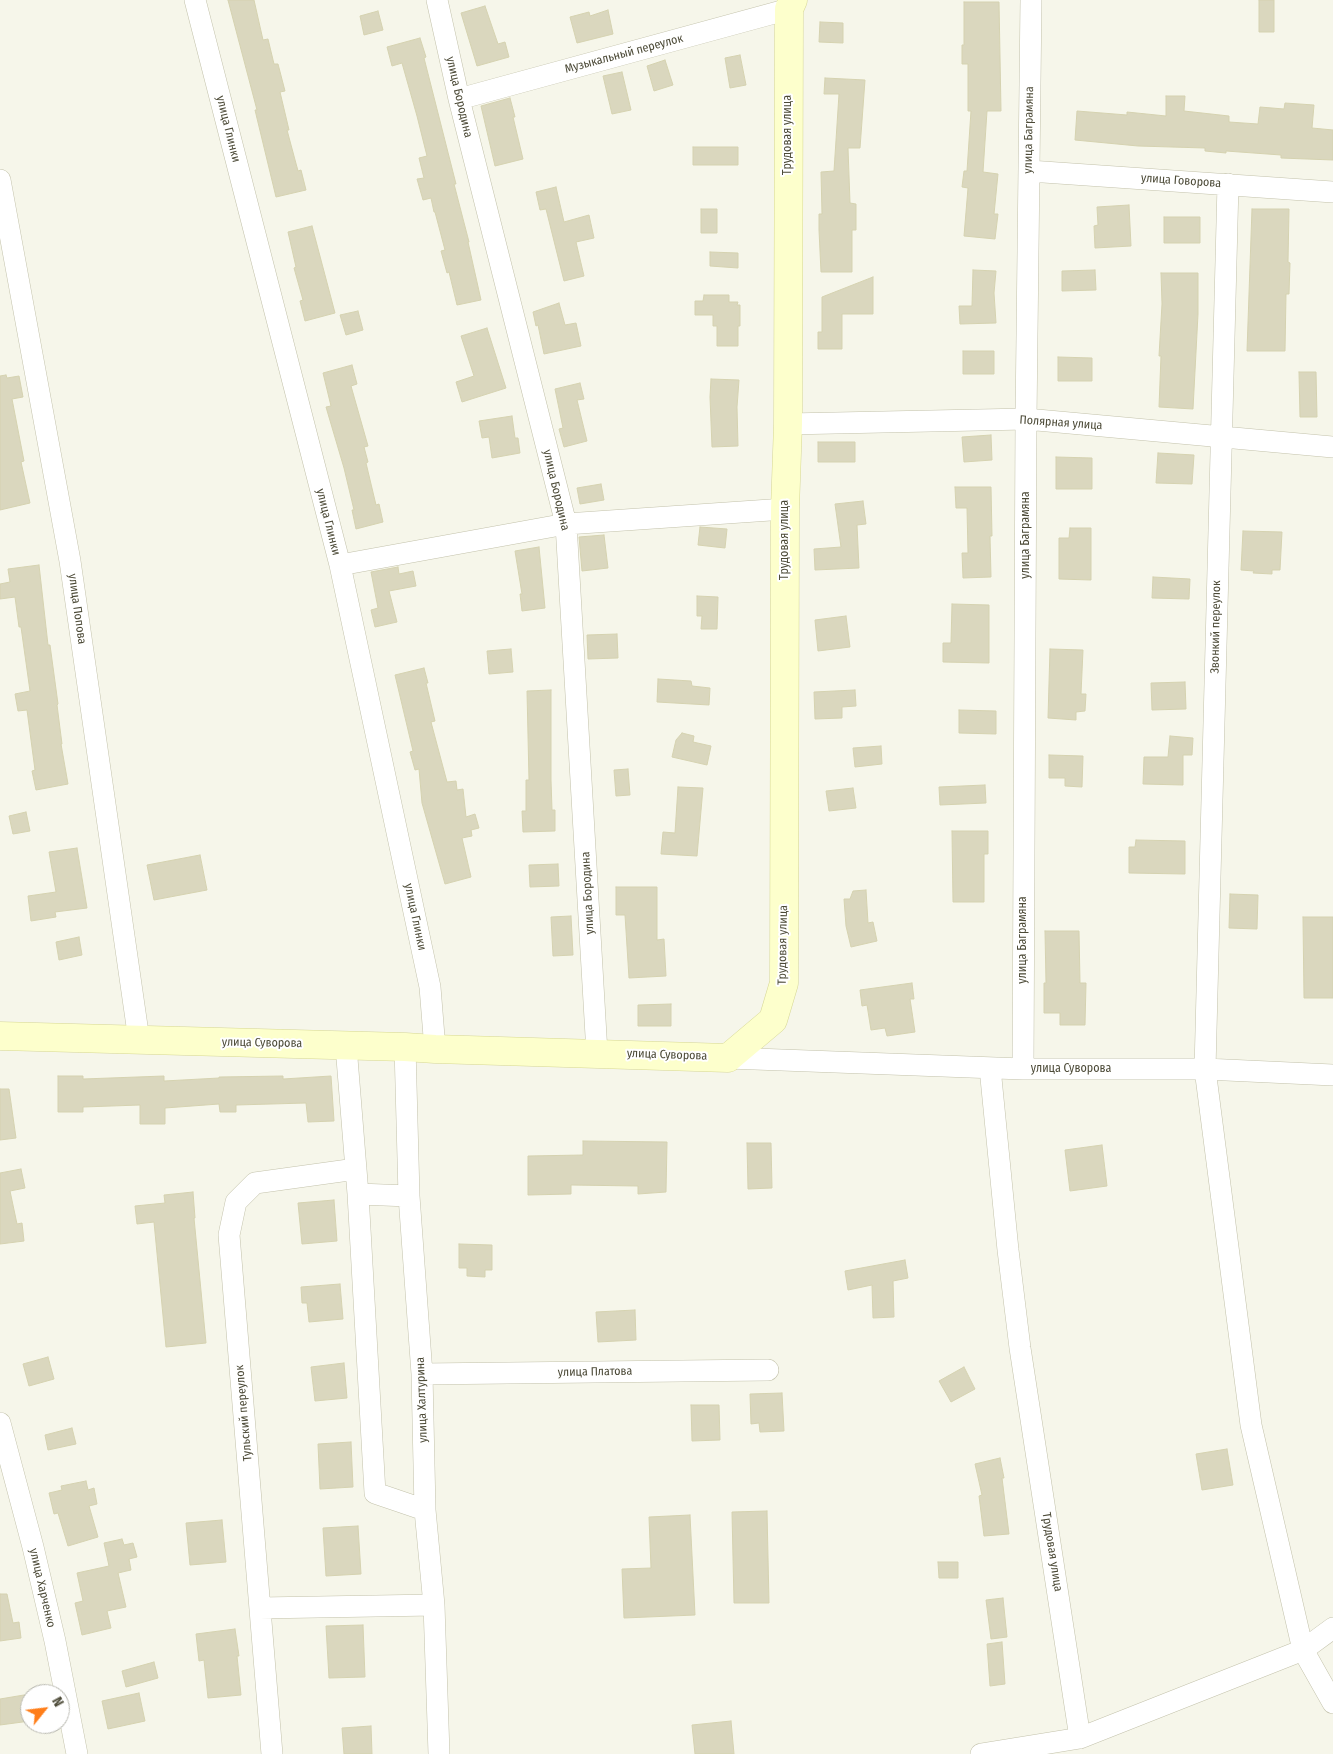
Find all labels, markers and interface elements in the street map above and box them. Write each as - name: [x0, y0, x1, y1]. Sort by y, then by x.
- street label: Музыкальный переулок: [563, 31, 685, 77]
- street label: улица Бородина: [443, 55, 475, 139]
- street label: улица Баграмяна: [1021, 86, 1037, 174]
- street label: улица Глинки: [213, 94, 243, 164]
- street label: Трудовая улица: [781, 95, 795, 175]
- street label: улица Говорова: [1140, 171, 1222, 191]
- street label: Полярная улица: [1019, 413, 1103, 433]
- street label: улица Бородина: [540, 448, 572, 532]
- street label: улица Глинки: [313, 487, 343, 557]
- street label: улица Баграмяна: [1019, 491, 1033, 579]
- street label: Трудовая улица: [778, 500, 792, 580]
- street label: улица Попова: [65, 573, 89, 645]
- street label: Звонкий переулок: [1208, 580, 1224, 674]
- street label: улица Бородина: [579, 851, 597, 935]
- street label: улица Глинки: [401, 882, 429, 952]
- street label: улица Баграмяна: [1016, 896, 1030, 984]
- street label: Трудовая улица: [775, 905, 791, 985]
- street label: улица Суворова: [222, 1035, 302, 1051]
- street label: улица Суворова: [627, 1046, 707, 1064]
- street label: улица Суворова: [1031, 1062, 1111, 1076]
- street label: улица Халтурина: [413, 1357, 431, 1443]
- street label: Тульский переулок: [233, 1364, 255, 1462]
- street label: улица Платова: [558, 1364, 632, 1380]
- street label: Трудовая улица: [1039, 1511, 1065, 1593]
- street label: улица Харченко: [26, 1547, 58, 1629]
- north arrow: [20, 1684, 70, 1734]
- text: N: [48, 1694, 67, 1710]

